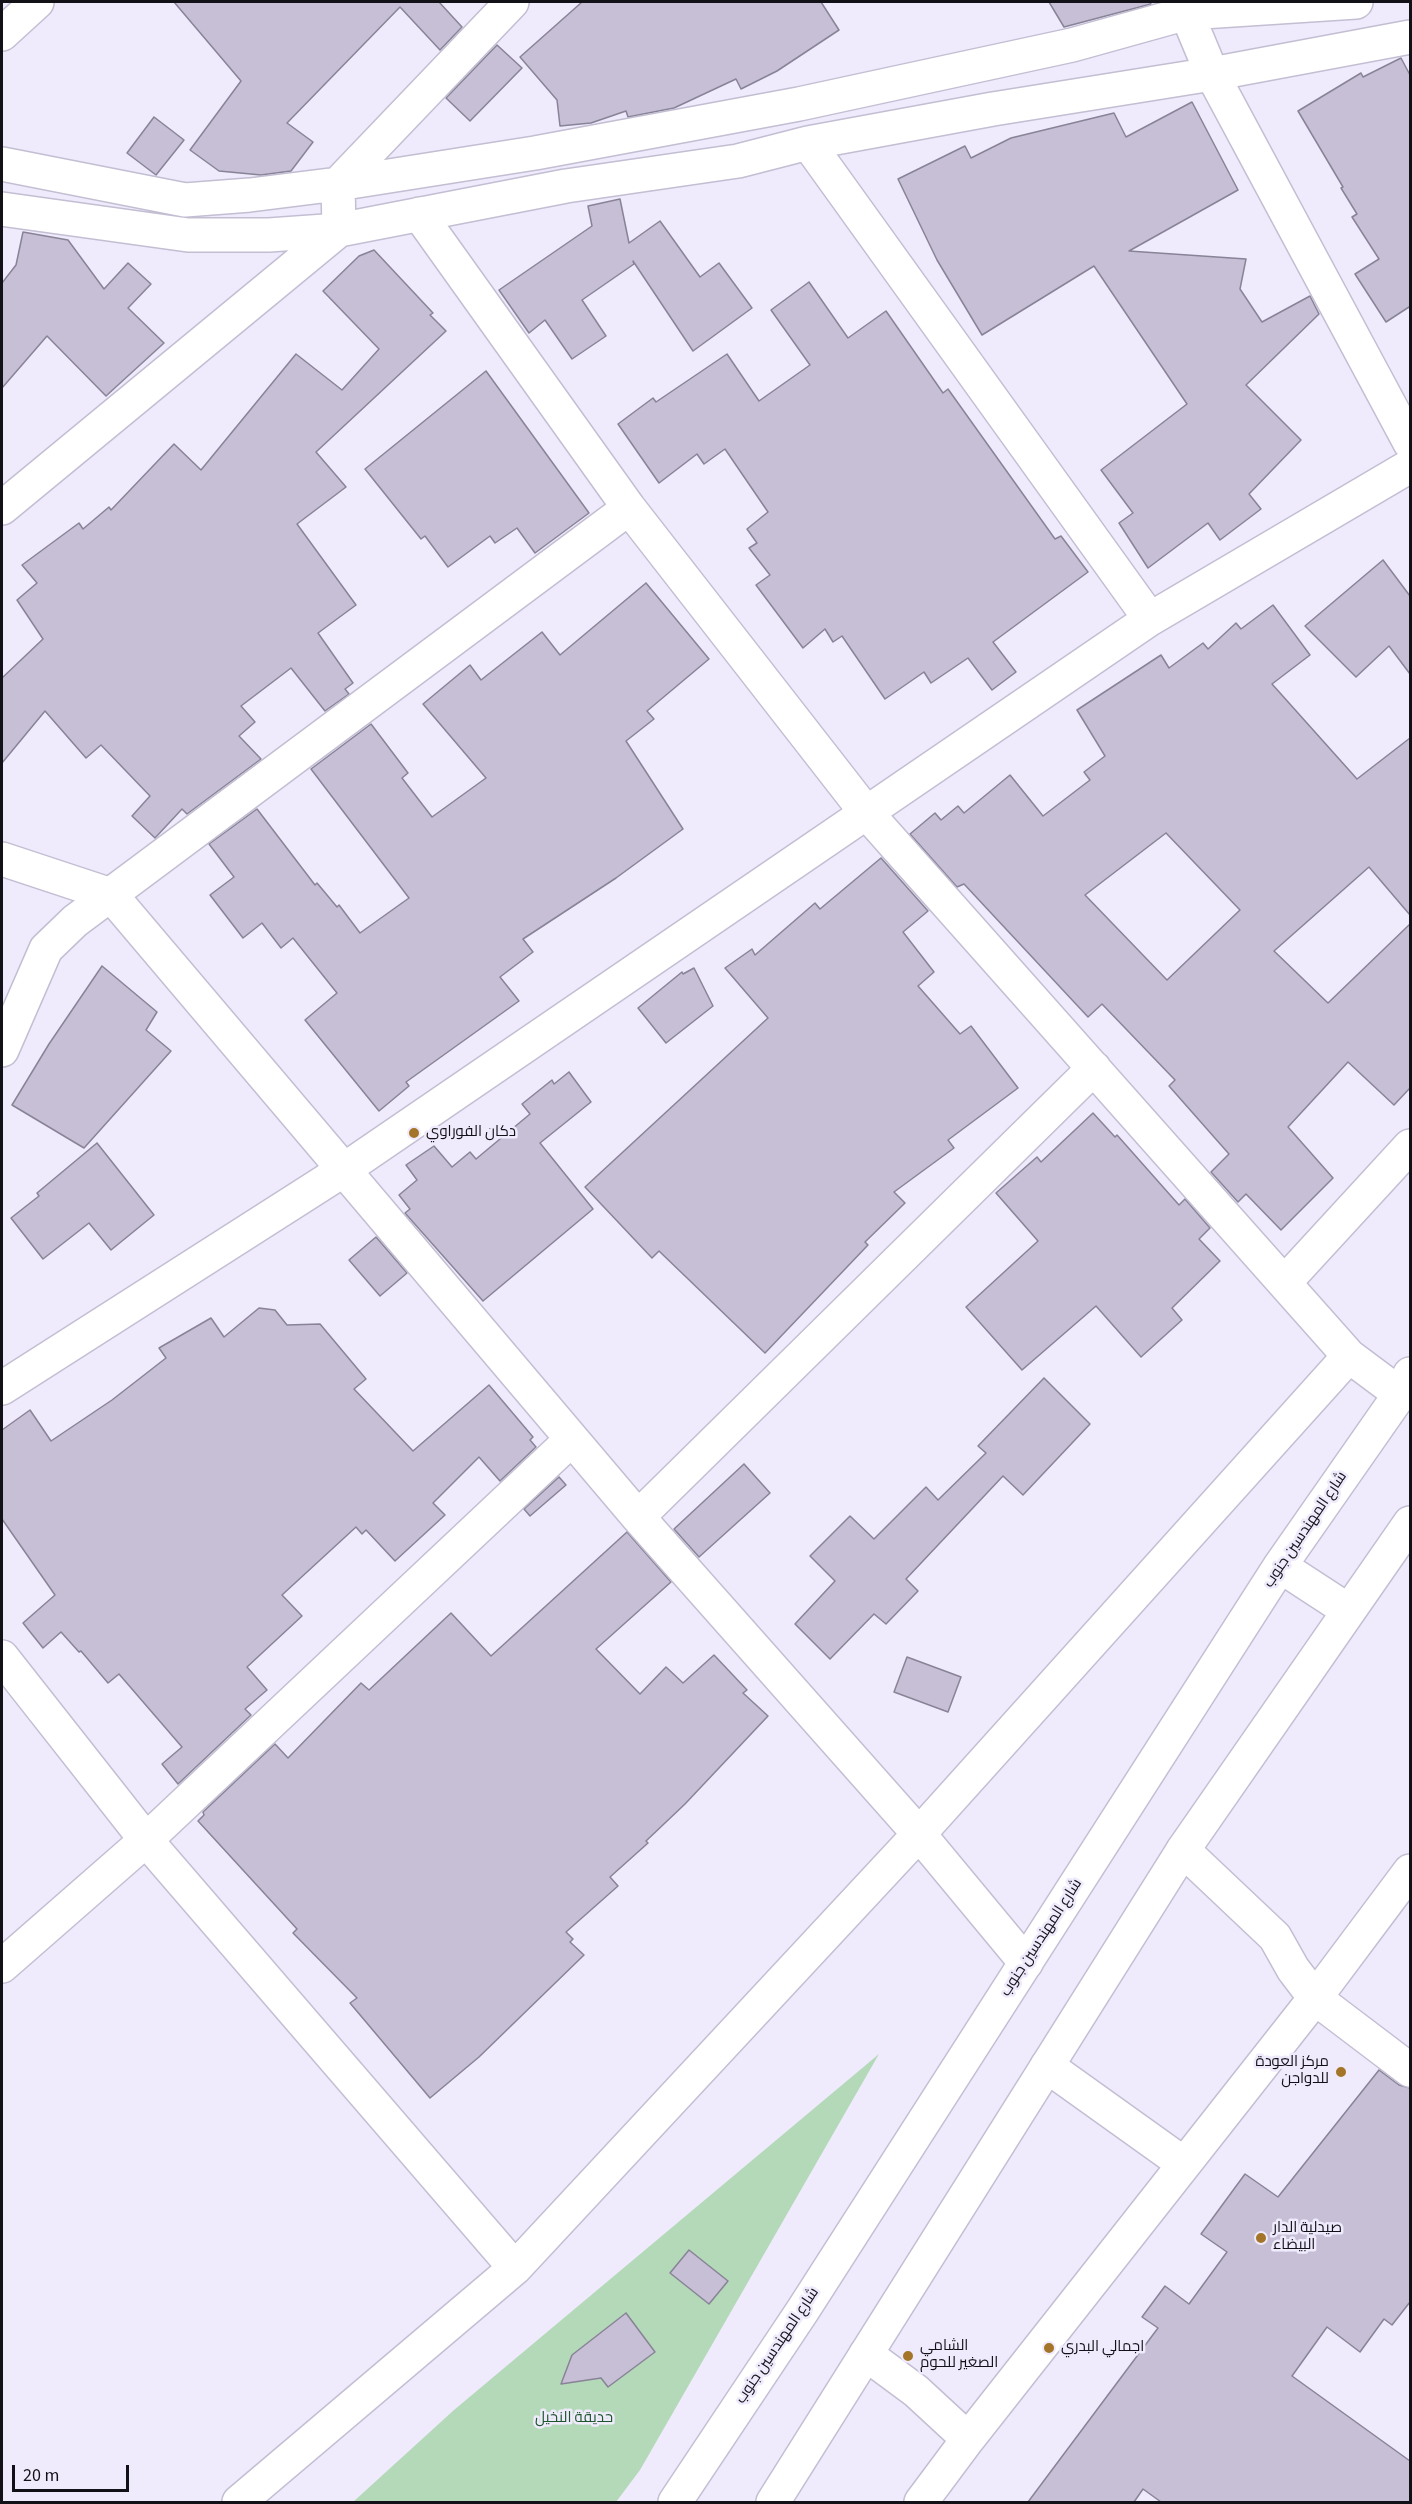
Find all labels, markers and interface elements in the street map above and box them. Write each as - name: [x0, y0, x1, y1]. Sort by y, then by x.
- place label: دكان الفوراوي: [426, 1124, 516, 1142]
- marker: دكان الفوراوي: [407, 1126, 421, 1140]
- street label: شارع المهندسين جنوب: [1260, 1468, 1352, 1592]
- street label: شارع المهندسين جنوب: [997, 1876, 1087, 2000]
- place label: مركز العودة للدواجن: [1256, 2054, 1329, 2089]
- marker: مركز العودة للدواجن: [1334, 2065, 1348, 2079]
- place label: صيدلية الدار البيضاء: [1273, 2220, 1342, 2255]
- marker: صيدلية الدار البيضاء: [1254, 2231, 1268, 2245]
- street label: شارع المهندسين جنوب: [732, 2284, 824, 2408]
- place label: الشامي الصغير للحوم: [920, 2338, 998, 2373]
- place label: اجمالي البدري: [1061, 2339, 1144, 2357]
- marker: اجمالي البدري: [1042, 2341, 1056, 2355]
- marker: الشامي الصغير للحوم: [901, 2349, 915, 2363]
- park label: حديقة النخيل: [535, 2410, 613, 2428]
- scale bar: [15, 2453, 132, 2491]
- text: 20 m: [23, 2463, 59, 2488]

